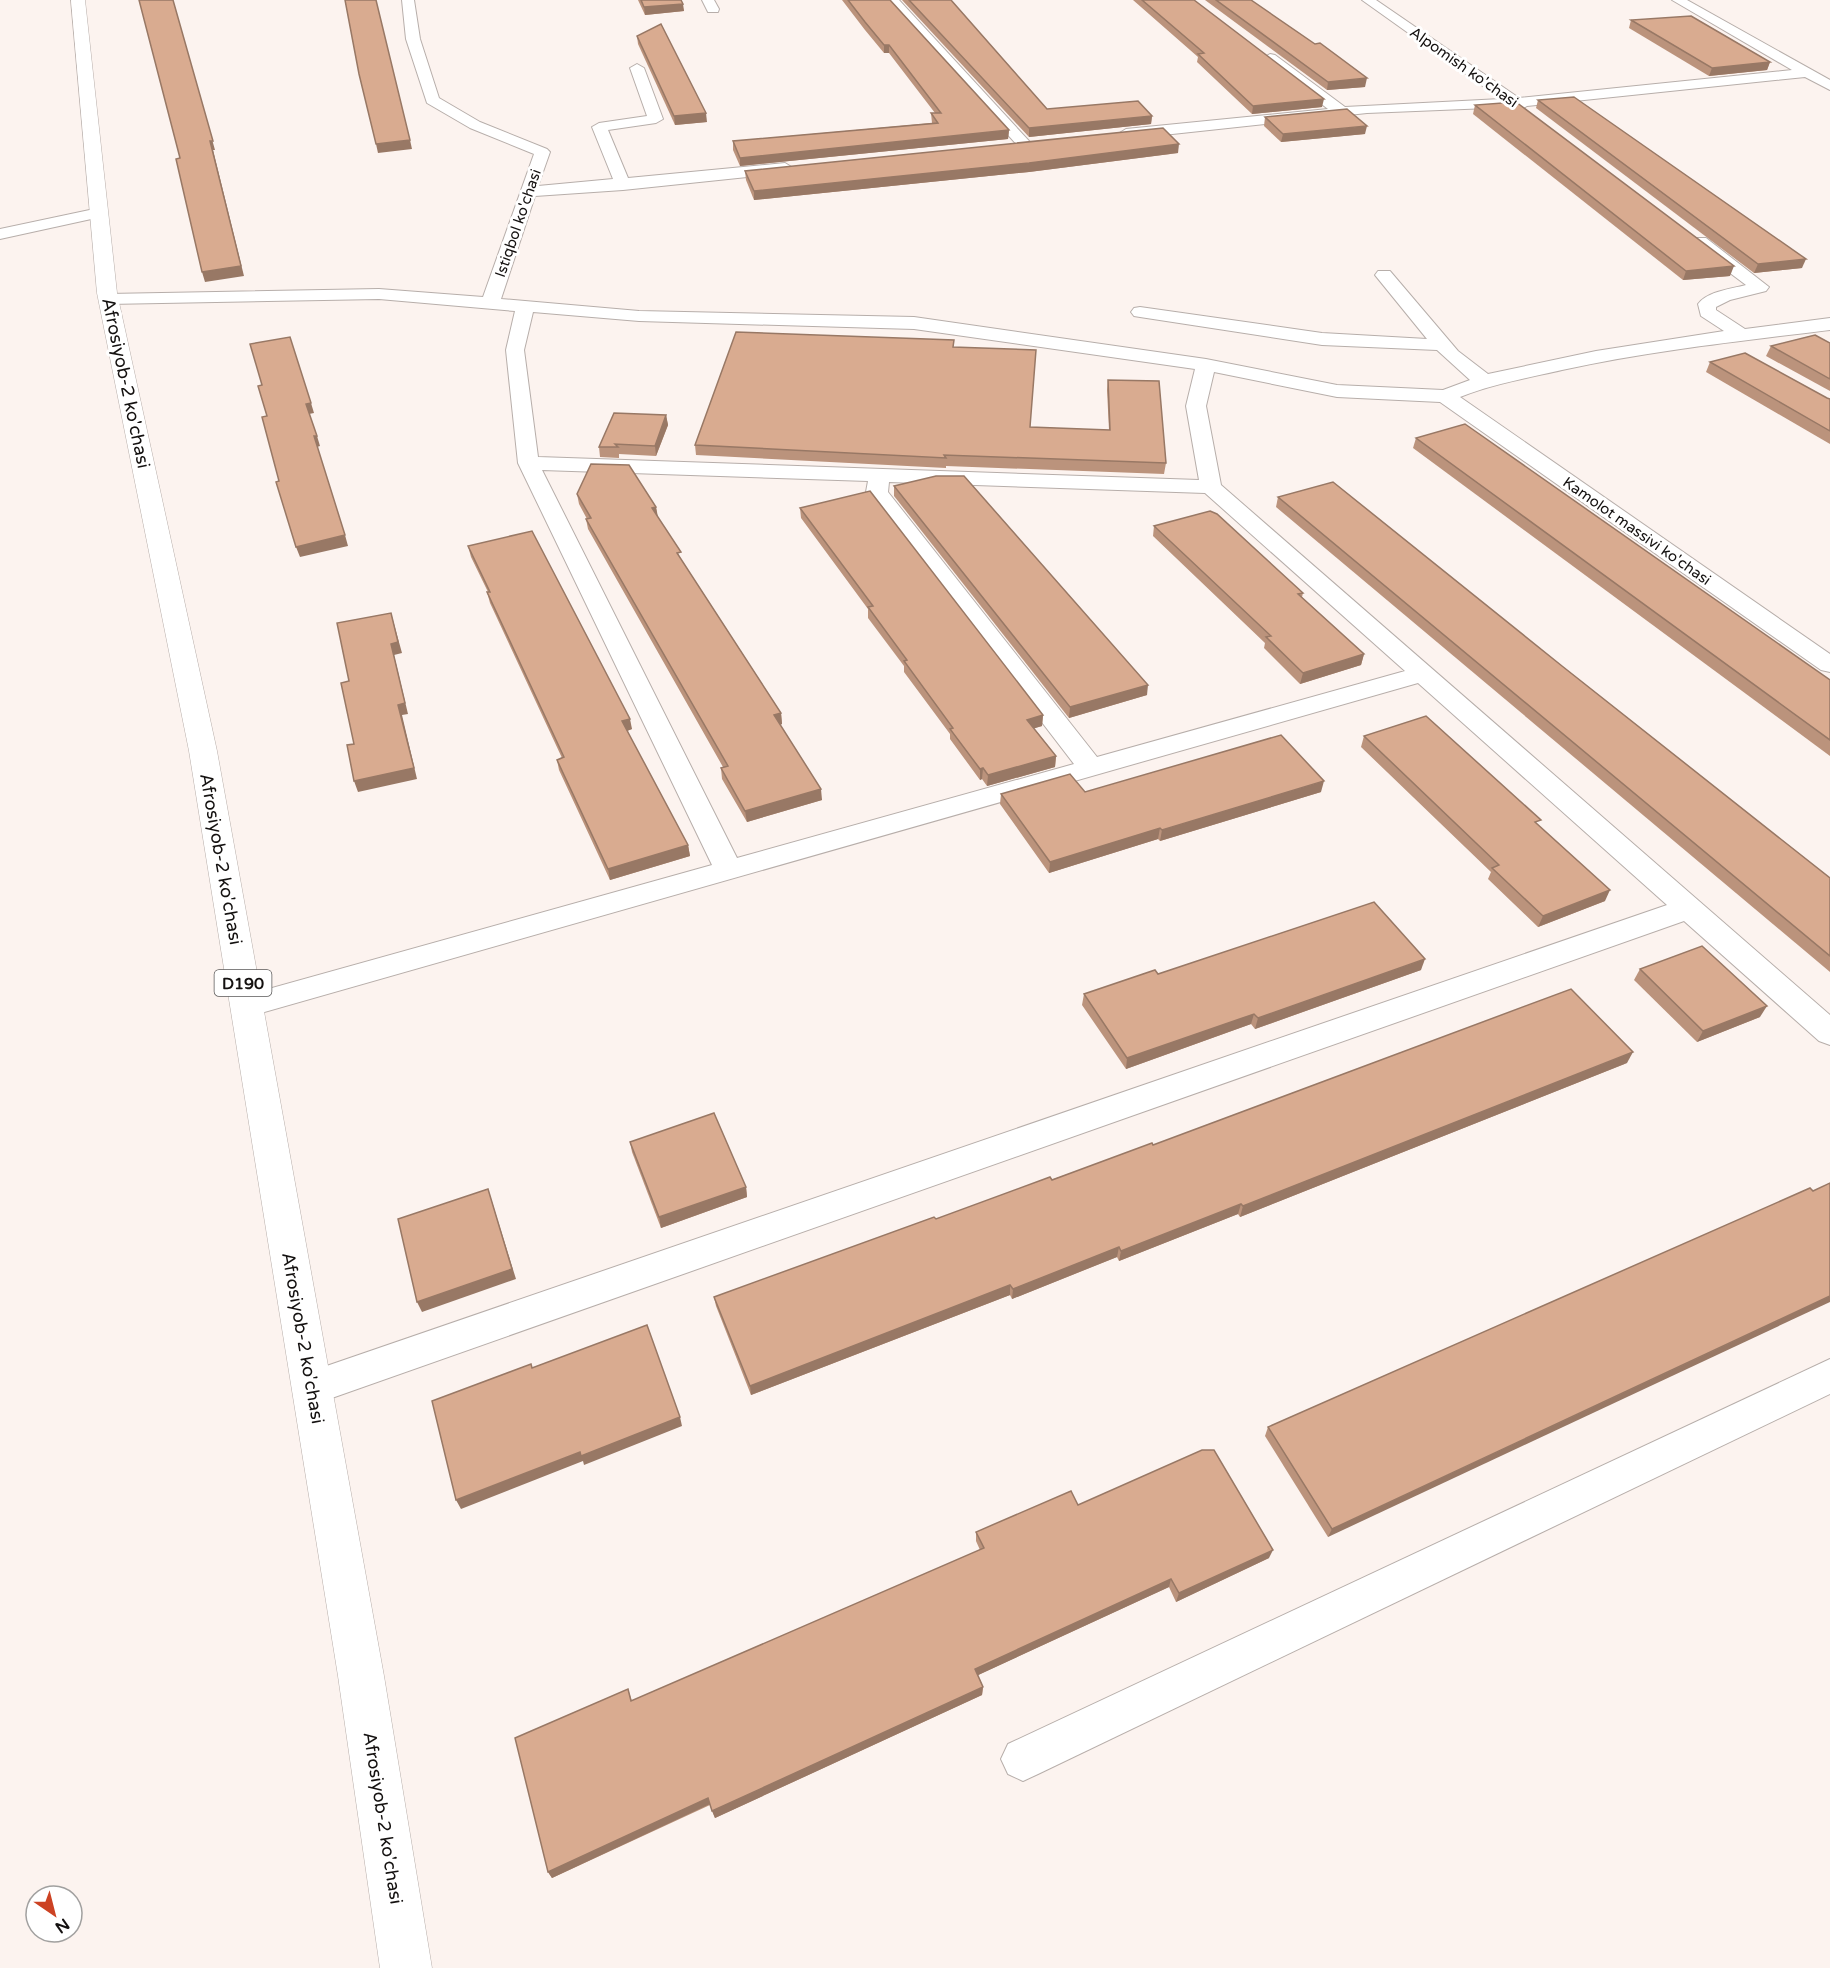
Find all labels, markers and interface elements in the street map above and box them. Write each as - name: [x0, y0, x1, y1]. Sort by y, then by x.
- street label: Alpomish ko'chasi: [1406, 23, 1522, 111]
- street label: Istiqbol ko'chasi: [491, 167, 545, 279]
- street label: Afrosiyob-2 ko'chasi: [97, 296, 155, 470]
- street label: Kamolot massivi ko'chasi: [1560, 473, 1714, 589]
- street label: Afrosiyob-2 ko'chasi: [195, 771, 247, 947]
- road number: D190: [214, 970, 272, 996]
- street label: Afrosiyob-2 ko'chasi: [277, 1250, 329, 1426]
- street label: Afrosiyob-2 ko'chasi: [359, 1730, 407, 1906]
- north arrow: [24, 1884, 84, 1944]
- text: N: [51, 1914, 73, 1937]

